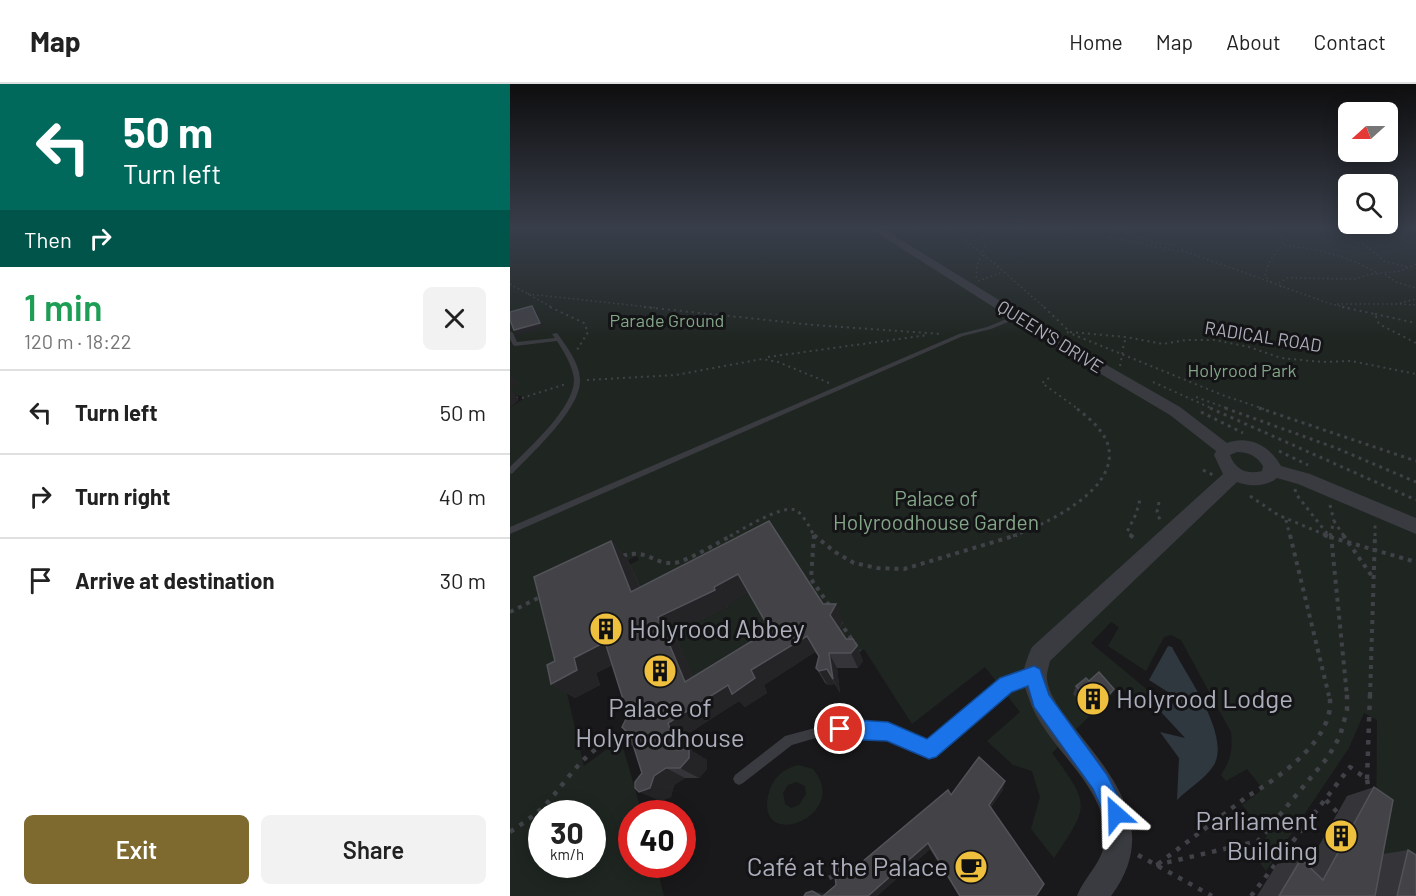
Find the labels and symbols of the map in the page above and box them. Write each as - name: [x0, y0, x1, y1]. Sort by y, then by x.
- north arrow: [1338, 102, 1398, 162]
- street label: QUEEN'S DRIVE: [994, 295, 1107, 377]
- park label: Parade Ground: [610, 309, 724, 331]
- street label: RADICAL ROAD: [1203, 316, 1323, 356]
- park label: Holyrood Park: [1188, 359, 1296, 381]
- park label: Palace of Holyroodhouse Garden: [833, 485, 1039, 534]
- building icon: Holyrood Abbey: [588, 611, 624, 647]
- place label: Holyrood Abbey: [629, 612, 805, 643]
- building icon: Palace of Holyroodhouse: [642, 653, 678, 689]
- building icon: Holyrood Lodge: [1075, 681, 1111, 717]
- place label: Holyrood Lodge: [1116, 682, 1293, 713]
- place label: Palace of Holyroodhouse: [575, 691, 745, 752]
- pin: [814, 703, 865, 754]
- position arrow: [1084, 782, 1148, 846]
- speed limit sign: 40: [618, 800, 696, 878]
- place label: Parliament Building: [1195, 804, 1318, 865]
- building icon: Parliament Building: [1323, 818, 1359, 854]
- cafe icon: Café at the Palace: [953, 849, 989, 885]
- place label: Café at the Palace: [747, 850, 948, 881]

